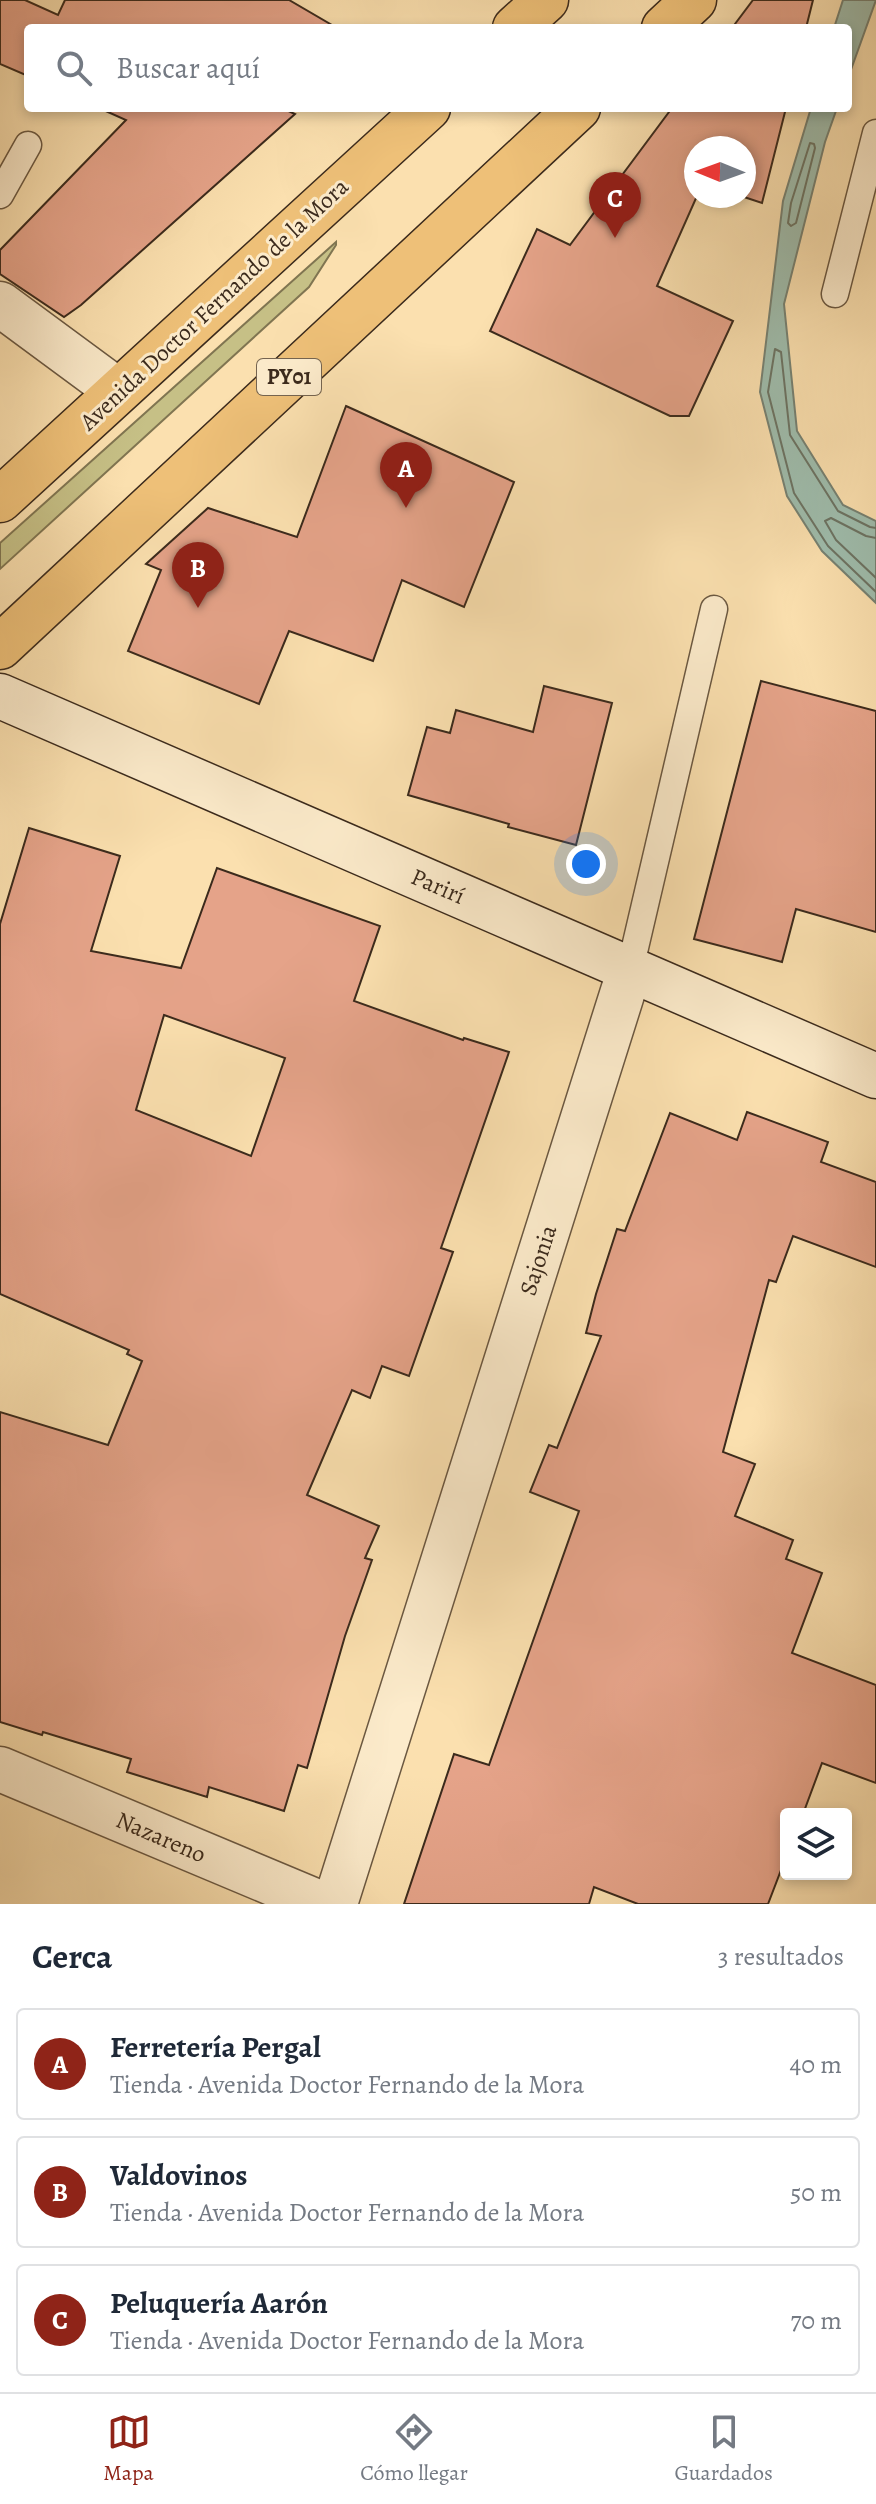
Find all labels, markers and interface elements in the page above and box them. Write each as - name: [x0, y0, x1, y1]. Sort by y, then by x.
- search box: [24, 24, 852, 112]
- icon: search: [52, 46, 96, 90]
- text: Buscar aquí: [116, 48, 260, 88]
- north arrow: [684, 136, 756, 208]
- street label: Avenida Doctor Fernando de la Mora: [72, 170, 356, 438]
- pin: C: [589, 172, 641, 238]
- road number: PY01: [257, 359, 321, 395]
- pin: A: [380, 442, 432, 508]
- pin: B: [172, 542, 224, 608]
- your location: [566, 844, 606, 884]
- street label: Parirí: [406, 860, 470, 912]
- street label: Sajonia: [512, 1220, 565, 1299]
- street label: Nazareno: [111, 1804, 211, 1870]
- map controls: [780, 1808, 852, 1880]
- button: layers: [780, 1808, 852, 1880]
- text: Cerca: [32, 1933, 113, 1980]
- text: 3 resultados: [718, 1939, 844, 1974]
- text: Ferretería Pergal: [110, 2027, 321, 2067]
- text: A: [52, 2047, 68, 2082]
- text: 40 m: [790, 2047, 842, 2082]
- text: Tienda · Avenida Doctor Fernando de la Mora: [110, 2067, 584, 2102]
- text: Valdovinos: [110, 2155, 247, 2195]
- text: B: [52, 2175, 68, 2210]
- text: 50 m: [790, 2175, 842, 2210]
- text: Tienda · Avenida Doctor Fernando de la Mora: [110, 2195, 584, 2230]
- text: Peluquería Aarón: [110, 2283, 328, 2323]
- text: C: [52, 2303, 68, 2338]
- text: 70 m: [790, 2303, 842, 2338]
- text: Tienda · Avenida Doctor Fernando de la Mora: [110, 2323, 584, 2358]
- tab: Mapa: [103, 2410, 154, 2488]
- tab: Cómo llegar: [360, 2410, 468, 2488]
- tab: Guardados: [674, 2410, 773, 2488]

